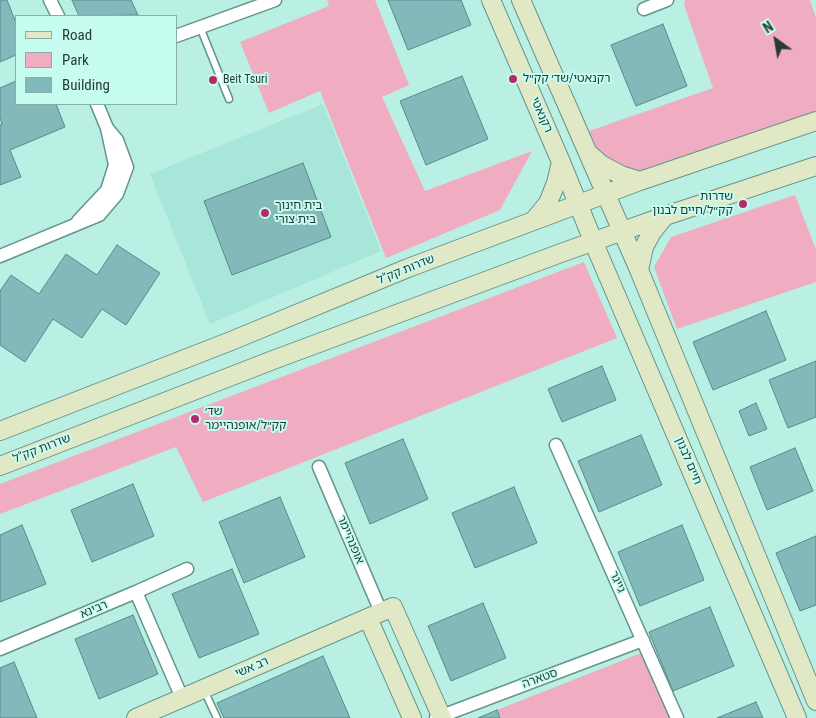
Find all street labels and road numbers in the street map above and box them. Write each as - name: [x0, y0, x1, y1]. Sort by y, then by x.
- street label: רקנאטי: [527, 95, 555, 135]
- street label: שדרות קק"ל: [375, 252, 437, 288]
- street label: שדרות קק"ל: [11, 431, 73, 467]
- street label: חיים לבנון: [672, 435, 704, 487]
- street label: אופנהיימר: [333, 514, 367, 566]
- street label: גייגר: [606, 569, 628, 595]
- street label: רבינא: [78, 598, 110, 622]
- street label: רב אשי: [233, 655, 271, 681]
- street label: סטארה: [520, 666, 560, 692]

